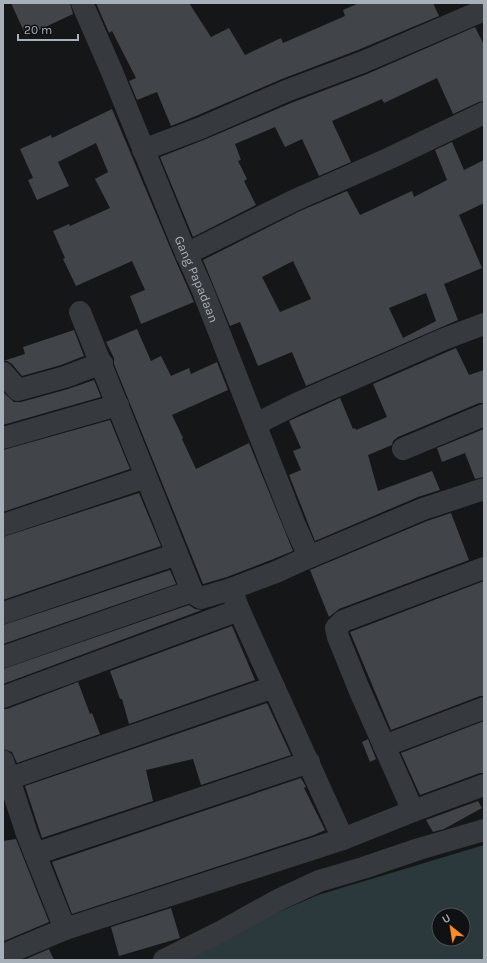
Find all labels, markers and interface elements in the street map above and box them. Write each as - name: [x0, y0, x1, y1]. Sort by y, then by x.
- scale bar: [18, 16, 78, 42]
- text: 20 m: [24, 23, 52, 37]
- street label: Gang Papadaan: [171, 233, 222, 325]
- north arrow: [431, 907, 471, 947]
- text: U: [440, 911, 453, 926]

